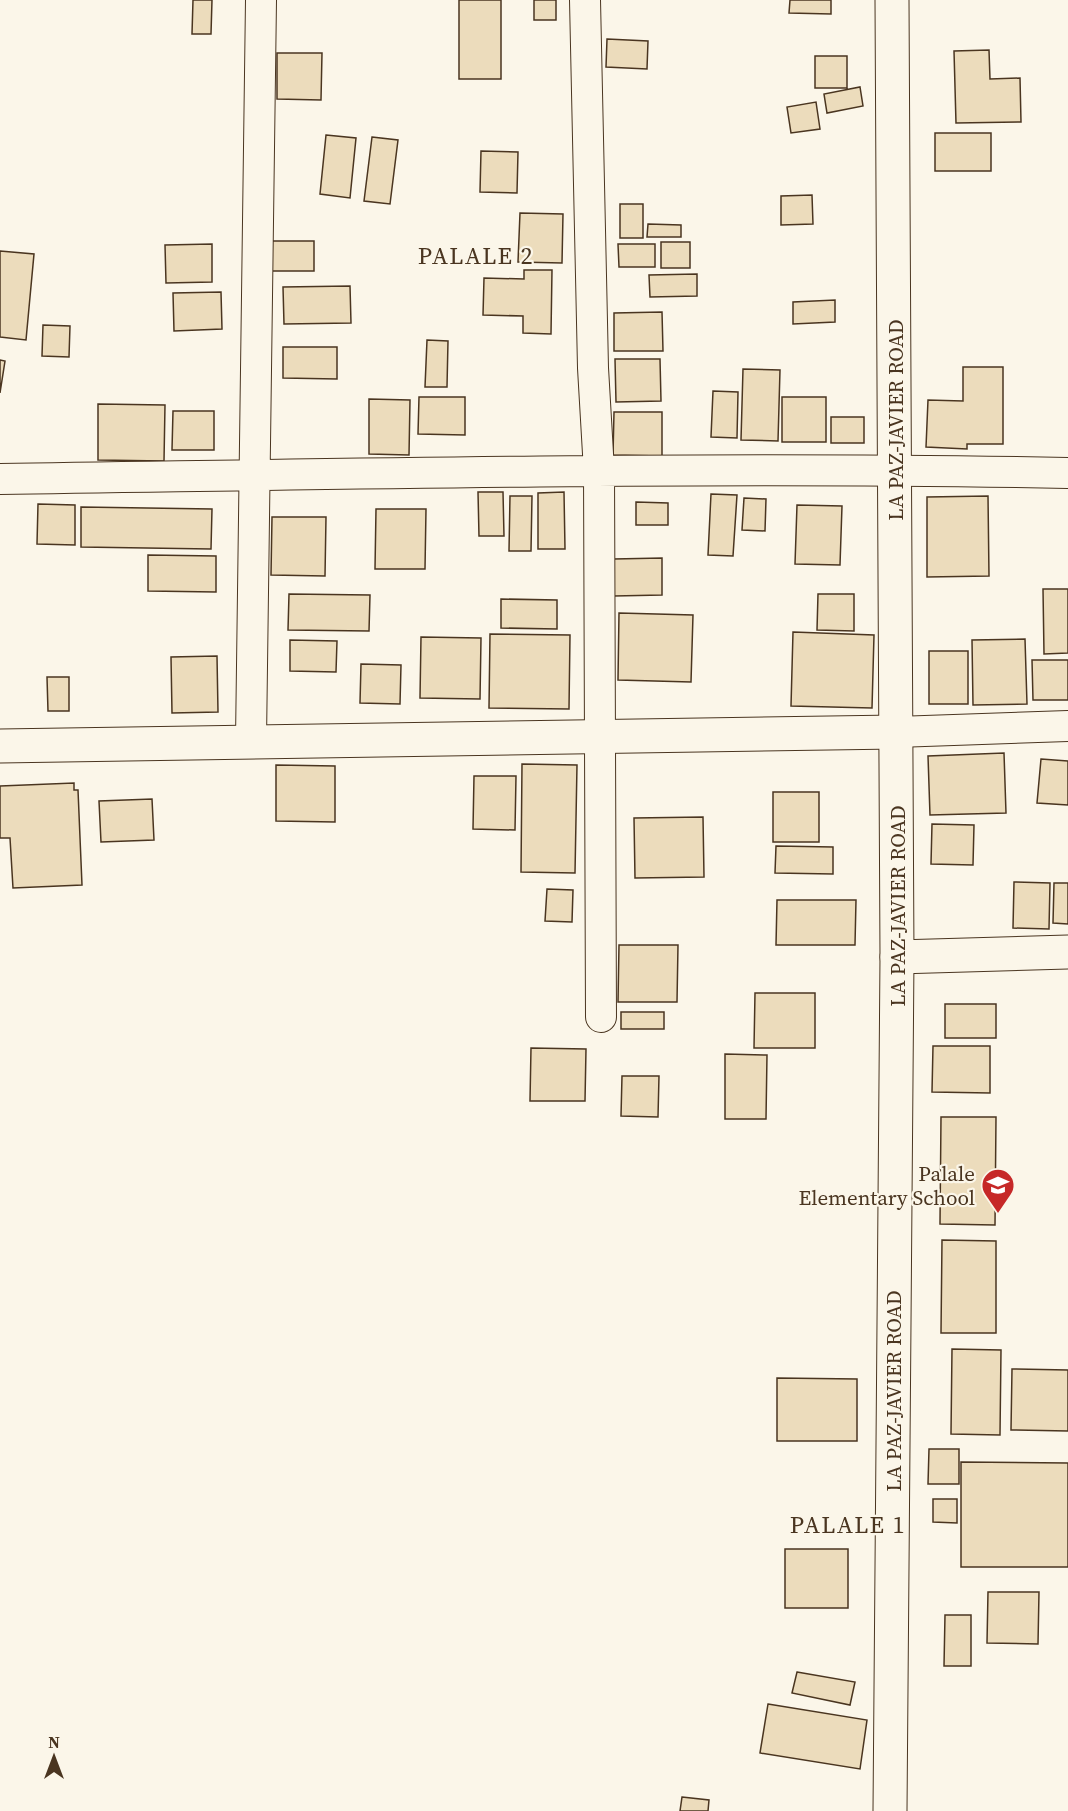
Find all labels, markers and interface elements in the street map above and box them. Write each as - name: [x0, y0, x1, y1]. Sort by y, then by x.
- district label: PALALE 2: [418, 239, 534, 272]
- street label: LA PAZ-JAVIER ROAD: [881, 319, 910, 521]
- street label: LA PAZ-JAVIER ROAD: [883, 805, 912, 1007]
- place label: Palale Elementary School: [798, 1159, 975, 1212]
- school or university icon: Palale Elementary School: [980, 1167, 1016, 1214]
- street label: LA PAZ-JAVIER ROAD: [879, 1290, 908, 1492]
- district label: PALALE 1: [790, 1508, 906, 1541]
- north arrow: [24, 1727, 84, 1787]
- text: N: [48, 1731, 60, 1753]

